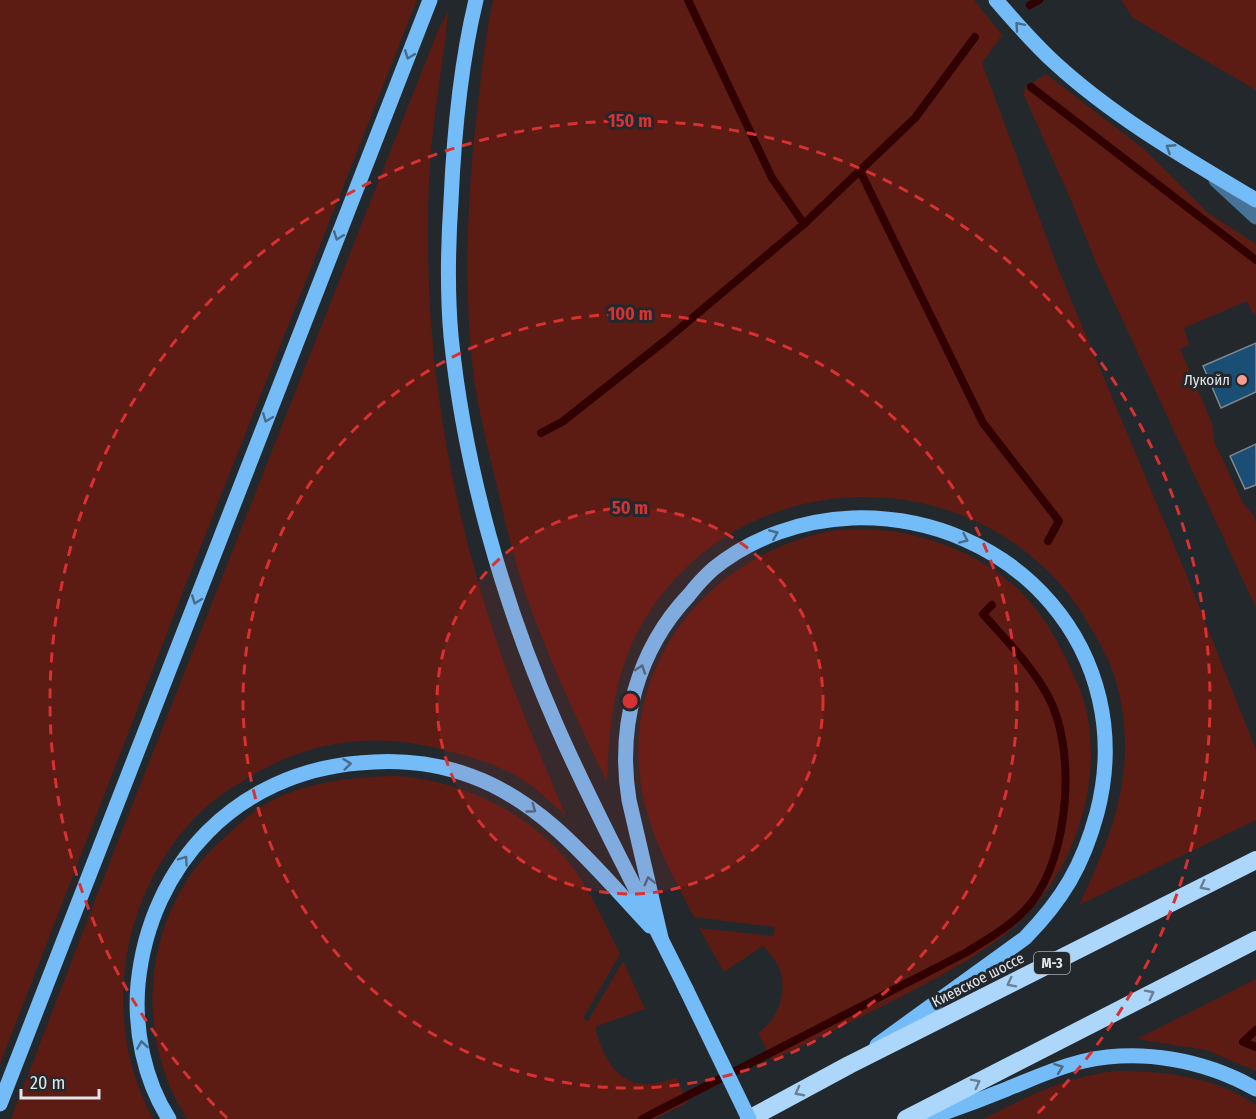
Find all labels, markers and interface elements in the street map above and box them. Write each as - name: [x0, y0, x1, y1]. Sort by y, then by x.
- one-way arrow: [1015, 22, 1026, 33]
- one-way arrow: [404, 48, 416, 59]
- text: 150 m: [608, 110, 652, 132]
- one-way arrow: [1166, 143, 1176, 155]
- one-way arrow: [333, 230, 345, 241]
- text: 100 m: [608, 303, 652, 325]
- place label: Лукойл: [1184, 371, 1230, 389]
- marker: Лукойл: [1235, 373, 1249, 387]
- one-way arrow: [262, 412, 274, 423]
- text: 50 m: [612, 497, 648, 519]
- one-way arrow: [768, 529, 779, 541]
- one-way arrow: [958, 532, 969, 544]
- one-way arrow: [191, 593, 203, 604]
- one-way arrow: [634, 664, 647, 675]
- centre of rings: [620, 691, 640, 711]
- one-way arrow: [343, 758, 352, 771]
- one-way arrow: [525, 802, 536, 813]
- one-way arrow: [177, 856, 188, 867]
- one-way arrow: [643, 876, 656, 886]
- one-way arrow: [1199, 879, 1210, 890]
- street label: Киевское шоссе: [929, 949, 1027, 1011]
- road number: М-3: [1034, 952, 1070, 974]
- one-way arrow: [1006, 976, 1017, 988]
- one-way arrow: [1144, 990, 1154, 1001]
- one-way arrow: [136, 1040, 148, 1049]
- scale bar: [21, 1062, 99, 1100]
- one-way arrow: [1053, 1063, 1064, 1076]
- text: 20 m: [30, 1072, 65, 1094]
- one-way arrow: [970, 1079, 981, 1090]
- one-way arrow: [795, 1085, 805, 1096]

